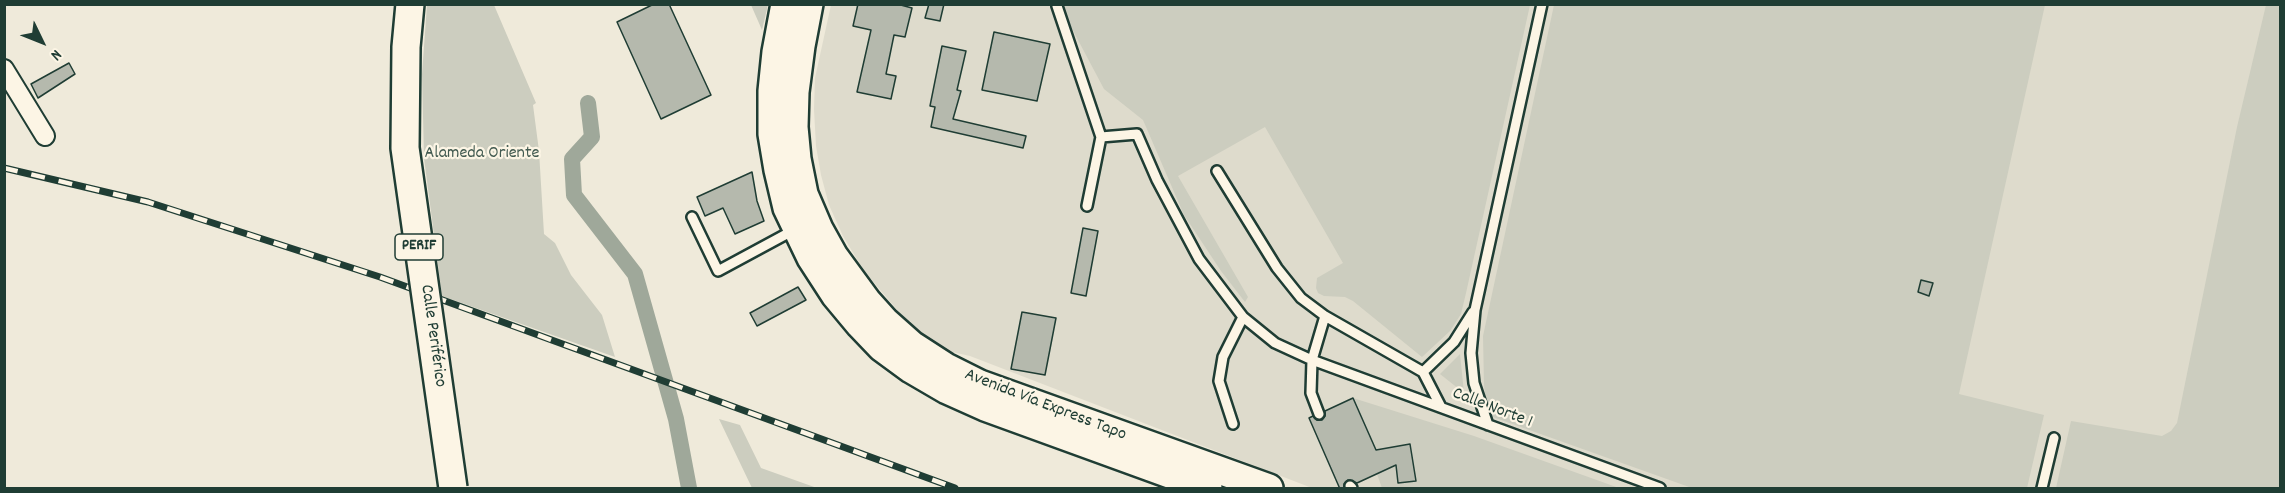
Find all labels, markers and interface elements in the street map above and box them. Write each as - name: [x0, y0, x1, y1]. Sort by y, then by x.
- north arrow: [12, 12, 72, 72]
- text: N: [44, 44, 67, 65]
- park label: Alameda Oriente: [425, 144, 539, 166]
- road number: PERIF: [395, 234, 443, 260]
- street label: Calle Periférico: [414, 283, 450, 389]
- street label: Avenida Vía Express Tapo: [961, 365, 1129, 447]
- street label: Calle Norte 1: [1449, 384, 1535, 434]

